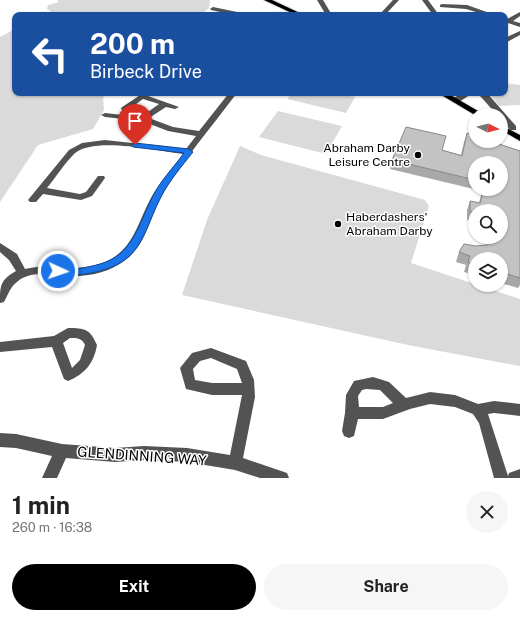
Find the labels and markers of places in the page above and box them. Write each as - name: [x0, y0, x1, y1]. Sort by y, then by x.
- pin: [118, 104, 152, 145]
- place label: Abraham Darby Leisure Centre: [323, 141, 411, 169]
- marker: Abraham Darby Leisure Centre: [413, 150, 423, 160]
- place label: Haberdashers' Abraham Darby: [346, 210, 433, 238]
- marker: Haberdashers' Abraham Darby: [333, 219, 343, 229]

